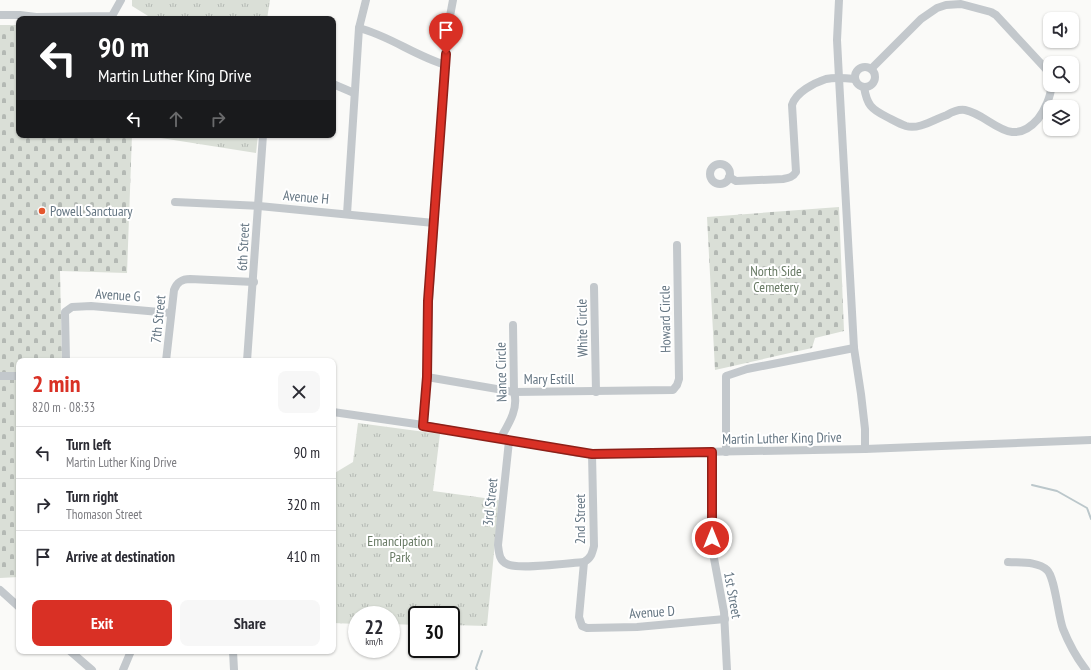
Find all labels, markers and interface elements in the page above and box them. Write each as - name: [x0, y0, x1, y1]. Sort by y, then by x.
- map controls: [1043, 12, 1079, 136]
- button: sound: [1043, 12, 1079, 48]
- pin: [429, 13, 463, 54]
- icon: arrive: [435, 19, 457, 41]
- text: 90 m: [98, 28, 149, 65]
- icon: left: [32, 32, 84, 84]
- button: search: [1043, 56, 1079, 92]
- text: Martin Luther King Drive: [98, 64, 252, 87]
- button: layers: [1043, 100, 1079, 136]
- icon: left: [123, 108, 145, 130]
- icon: ahead: [165, 108, 187, 130]
- icon: right: [207, 108, 229, 130]
- street label: Avenue H: [282, 186, 330, 208]
- place label: Powell Sanctuary: [50, 202, 133, 220]
- marker: Powell Sanctuary: [37, 206, 47, 216]
- street label: 6th Street: [233, 222, 253, 272]
- park label: North Side Cemetery: [750, 262, 802, 296]
- street label: Avenue G: [95, 284, 141, 306]
- street label: Howard Circle: [655, 285, 675, 353]
- street label: 7th Street: [147, 294, 169, 344]
- street label: White Circle: [572, 298, 592, 357]
- street label: Nance Circle: [491, 342, 511, 402]
- text: 2 min: [32, 368, 80, 399]
- street label: Mary Estill: [524, 370, 575, 388]
- button: close: [278, 371, 320, 413]
- text: 820 m · 08:33: [32, 399, 95, 416]
- street label: Martin Luther King Drive: [722, 428, 842, 448]
- text: Turn left: [66, 435, 111, 454]
- icon: left: [32, 442, 54, 464]
- text: 90 m: [294, 443, 320, 462]
- text: Martin Luther King Drive: [66, 454, 177, 471]
- street label: 3rd Street: [479, 477, 501, 527]
- text: Turn right: [66, 487, 118, 506]
- icon: right: [32, 494, 54, 516]
- street label: 2nd Street: [571, 494, 589, 544]
- text: 320 m: [287, 495, 320, 514]
- text: Thomason Street: [66, 506, 142, 523]
- position arrow: [691, 517, 733, 559]
- park label: Emancipation Park: [367, 532, 433, 566]
- icon: arrive: [32, 546, 54, 568]
- text: Arrive at destination: [66, 547, 175, 566]
- text: 410 m: [287, 547, 320, 566]
- street label: 1st Street: [720, 570, 746, 620]
- button: Exit: [32, 600, 172, 646]
- button: Share: [180, 600, 320, 646]
- street label: Avenue D: [629, 601, 675, 623]
- speed limit sign: 30: [408, 606, 460, 658]
- text: 22: [364, 614, 384, 640]
- text: km/h: [365, 635, 383, 648]

